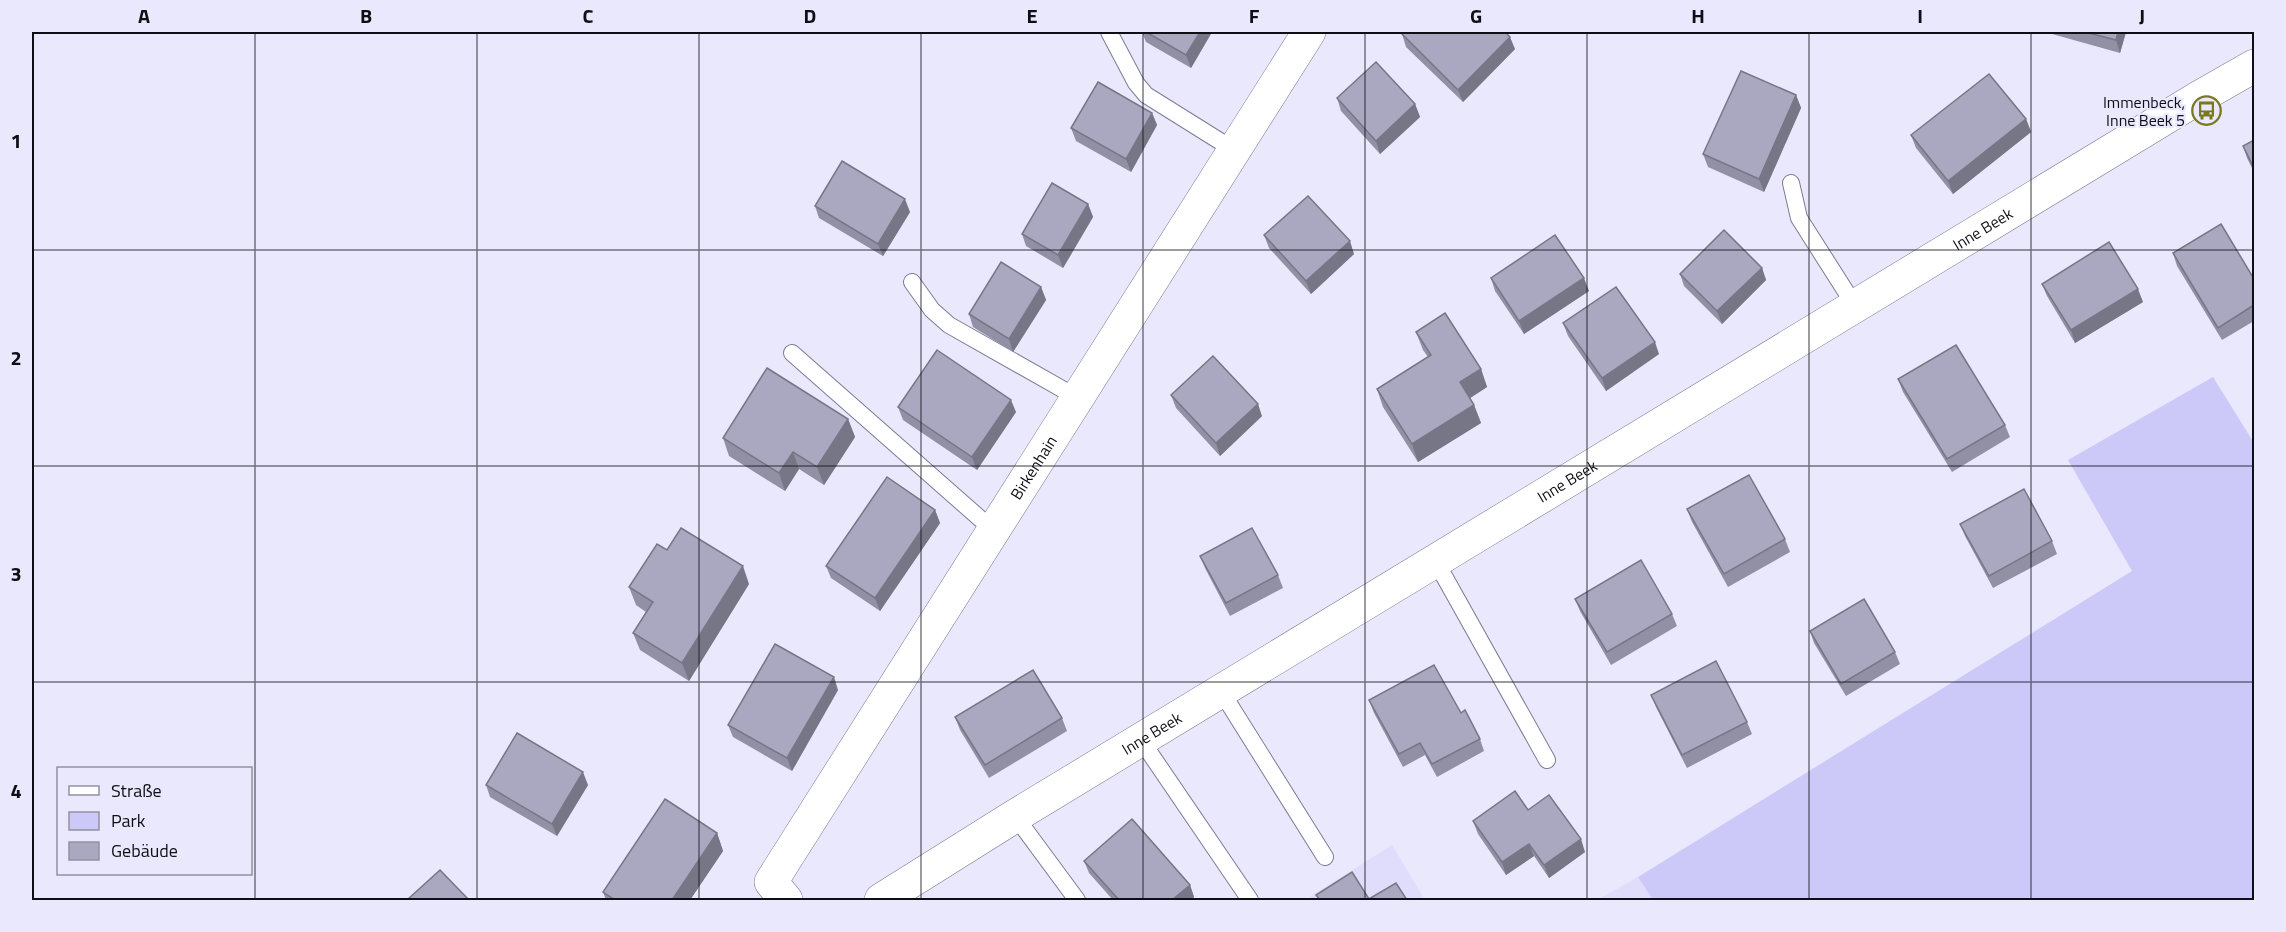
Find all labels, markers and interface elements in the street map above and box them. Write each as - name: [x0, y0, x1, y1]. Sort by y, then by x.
- text: A: [138, 0, 150, 31]
- text: B: [360, 0, 372, 31]
- text: C: [583, 0, 594, 31]
- text: D: [804, 0, 816, 31]
- text: E: [1026, 0, 1038, 31]
- text: F: [1249, 0, 1260, 31]
- text: G: [1470, 0, 1482, 31]
- text: H: [1691, 0, 1705, 31]
- text: I: [1917, 0, 1923, 31]
- text: J: [2139, 0, 2145, 31]
- place label: Immenbeck, Inne Beek 5: [2103, 90, 2185, 132]
- bus stop icon: Immenbeck, Inne Beek 5: [2190, 95, 2222, 127]
- text: 1: [10, 125, 22, 156]
- street label: Inne Beek: [1948, 201, 2017, 256]
- text: 2: [10, 342, 22, 373]
- street label: Birkenhain: [1004, 431, 1063, 504]
- street label: Inne Beek: [1532, 453, 1602, 508]
- text: 3: [10, 558, 22, 589]
- street label: Inne Beek: [1117, 705, 1187, 761]
- legend: [57, 767, 252, 875]
- text: 4: [10, 775, 22, 806]
- text: Straße: [111, 777, 162, 804]
- text: Park: [111, 807, 146, 834]
- text: Gebäude: [111, 837, 178, 864]

